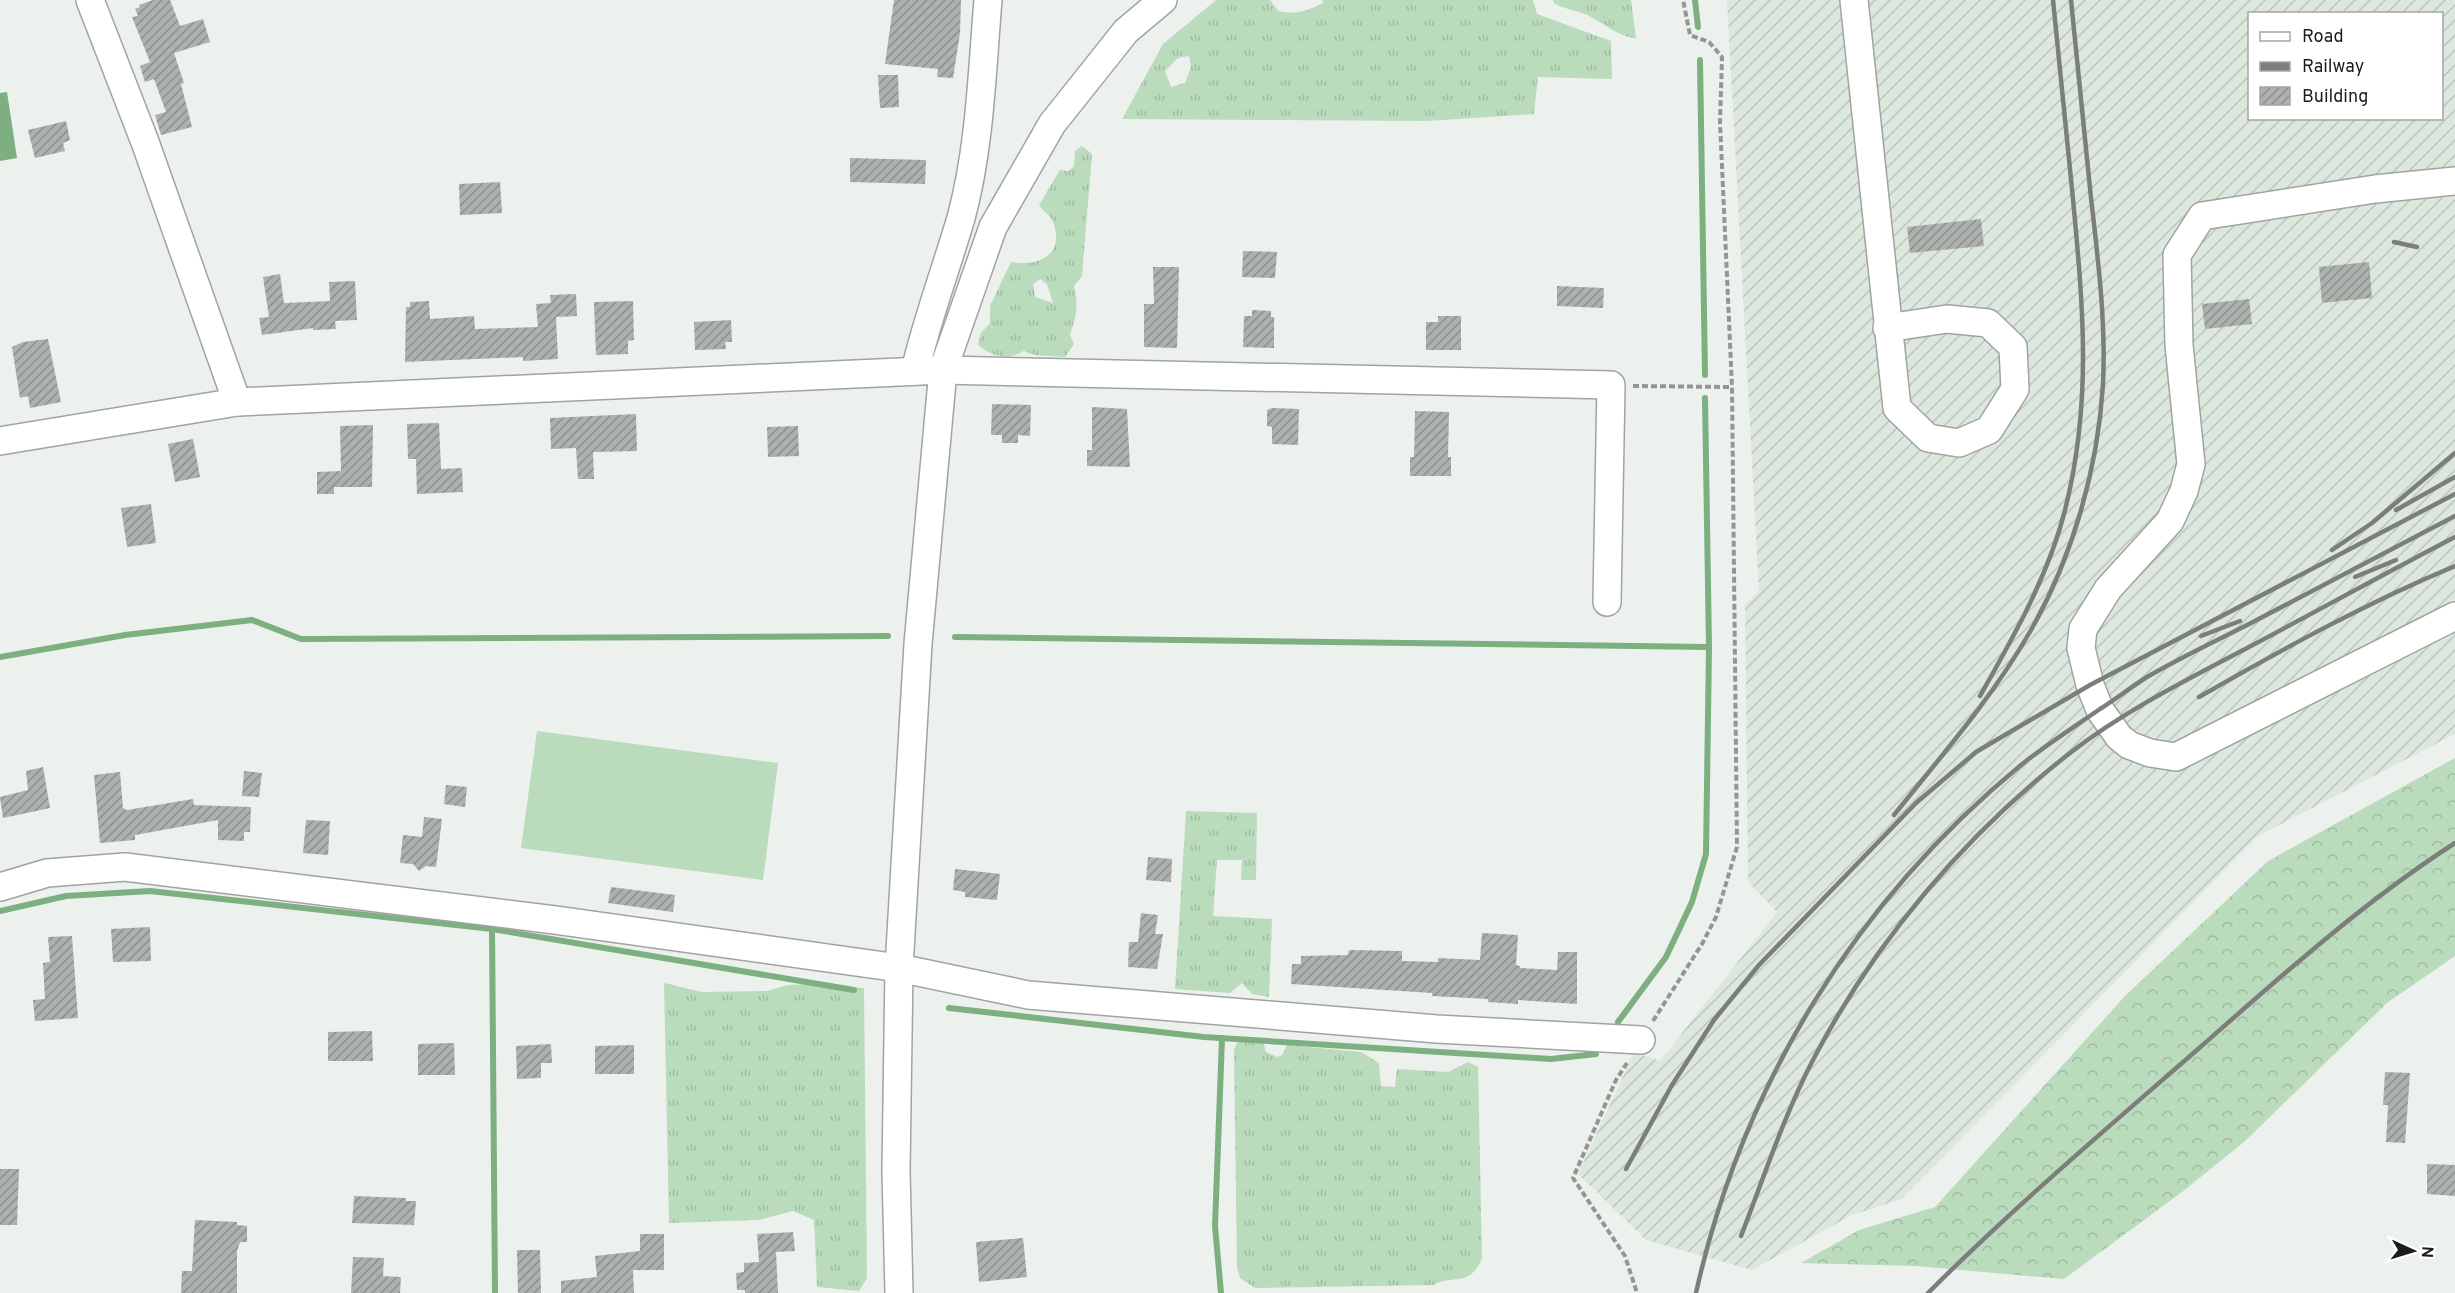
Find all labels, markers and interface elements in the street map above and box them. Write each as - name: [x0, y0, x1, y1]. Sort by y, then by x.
- legend: [2248, 12, 2443, 120]
- text: Road: [2302, 26, 2344, 49]
- text: Railway: [2302, 56, 2364, 79]
- text: Building: [2302, 86, 2368, 109]
- north arrow: [2383, 1221, 2443, 1281]
- text: N: [2416, 1245, 2436, 1258]

